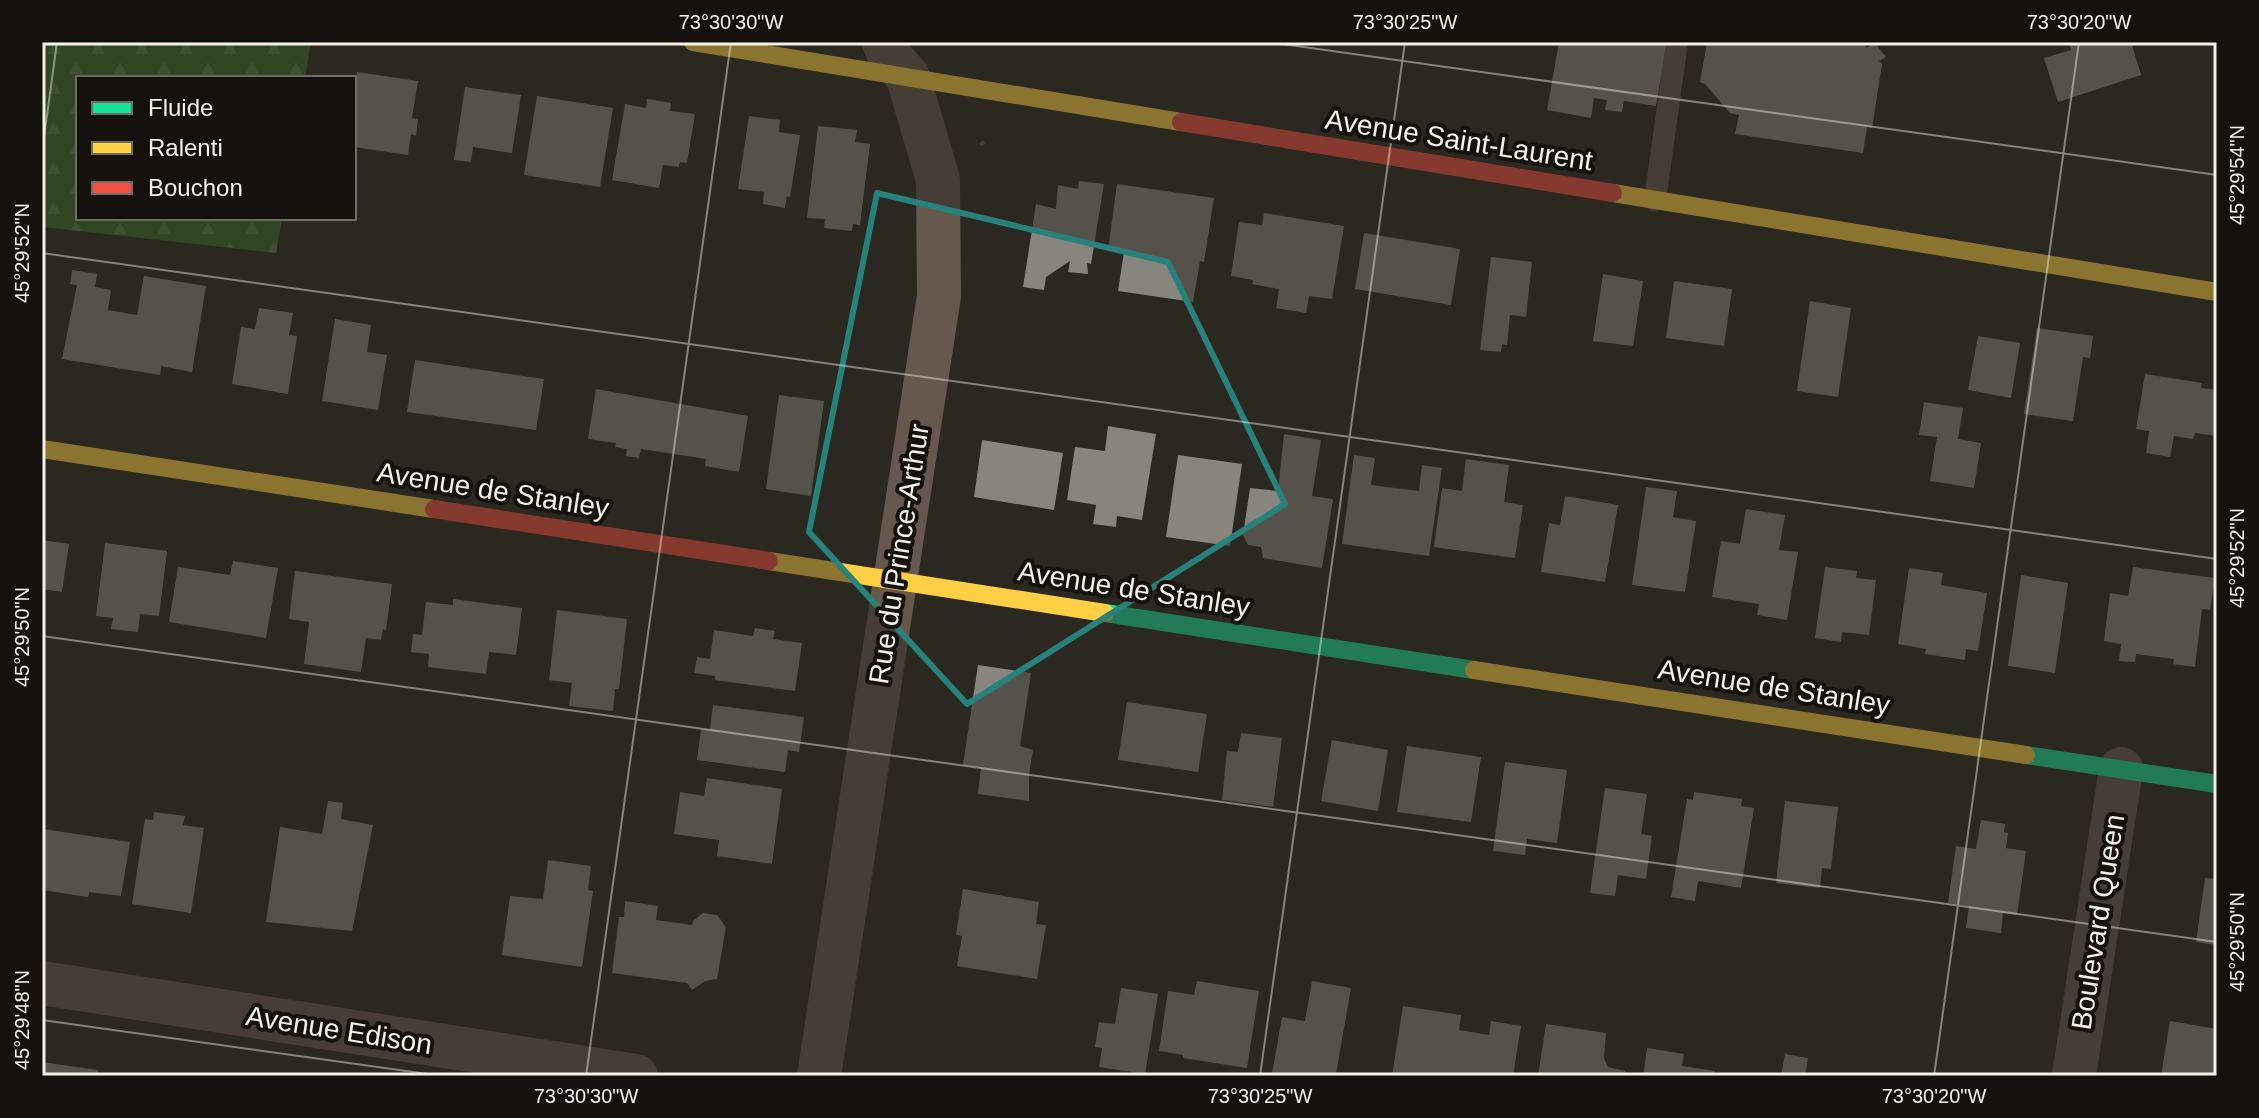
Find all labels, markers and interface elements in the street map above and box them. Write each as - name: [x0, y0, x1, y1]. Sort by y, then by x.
- text: 73°30'30"W: [679, 11, 783, 33]
- text: 73°30'25"W: [1353, 11, 1457, 33]
- text: 73°30'20"W: [2027, 11, 2131, 33]
- legend: [76, 76, 356, 220]
- text: Fluide: [148, 94, 213, 121]
- street label: Avenue Saint-Laurent: [1323, 104, 1595, 176]
- text: 45°29'54"N: [2226, 125, 2248, 225]
- text: Ralenti: [148, 134, 223, 161]
- text: Bouchon: [148, 174, 243, 201]
- text: 45°29'52"N: [11, 203, 33, 303]
- street label: Rue du Prince-Arthur: [863, 422, 935, 686]
- street label: Avenue de Stanley: [375, 456, 611, 524]
- text: 45°29'52"N: [2226, 508, 2248, 608]
- street label: Avenue de Stanley: [1016, 555, 1252, 623]
- text: 45°29'50"N: [11, 587, 33, 687]
- street label: Avenue de Stanley: [1656, 653, 1892, 721]
- street label: Boulevard Queen: [2066, 812, 2130, 1032]
- text: 45°29'50"N: [2226, 892, 2248, 992]
- text: 45°29'48"N: [11, 970, 33, 1070]
- street label: Avenue Edison: [244, 1000, 434, 1060]
- text: 73°30'30"W: [534, 1085, 638, 1107]
- text: 73°30'25"W: [1208, 1085, 1312, 1107]
- text: 73°30'20"W: [1882, 1085, 1986, 1107]

